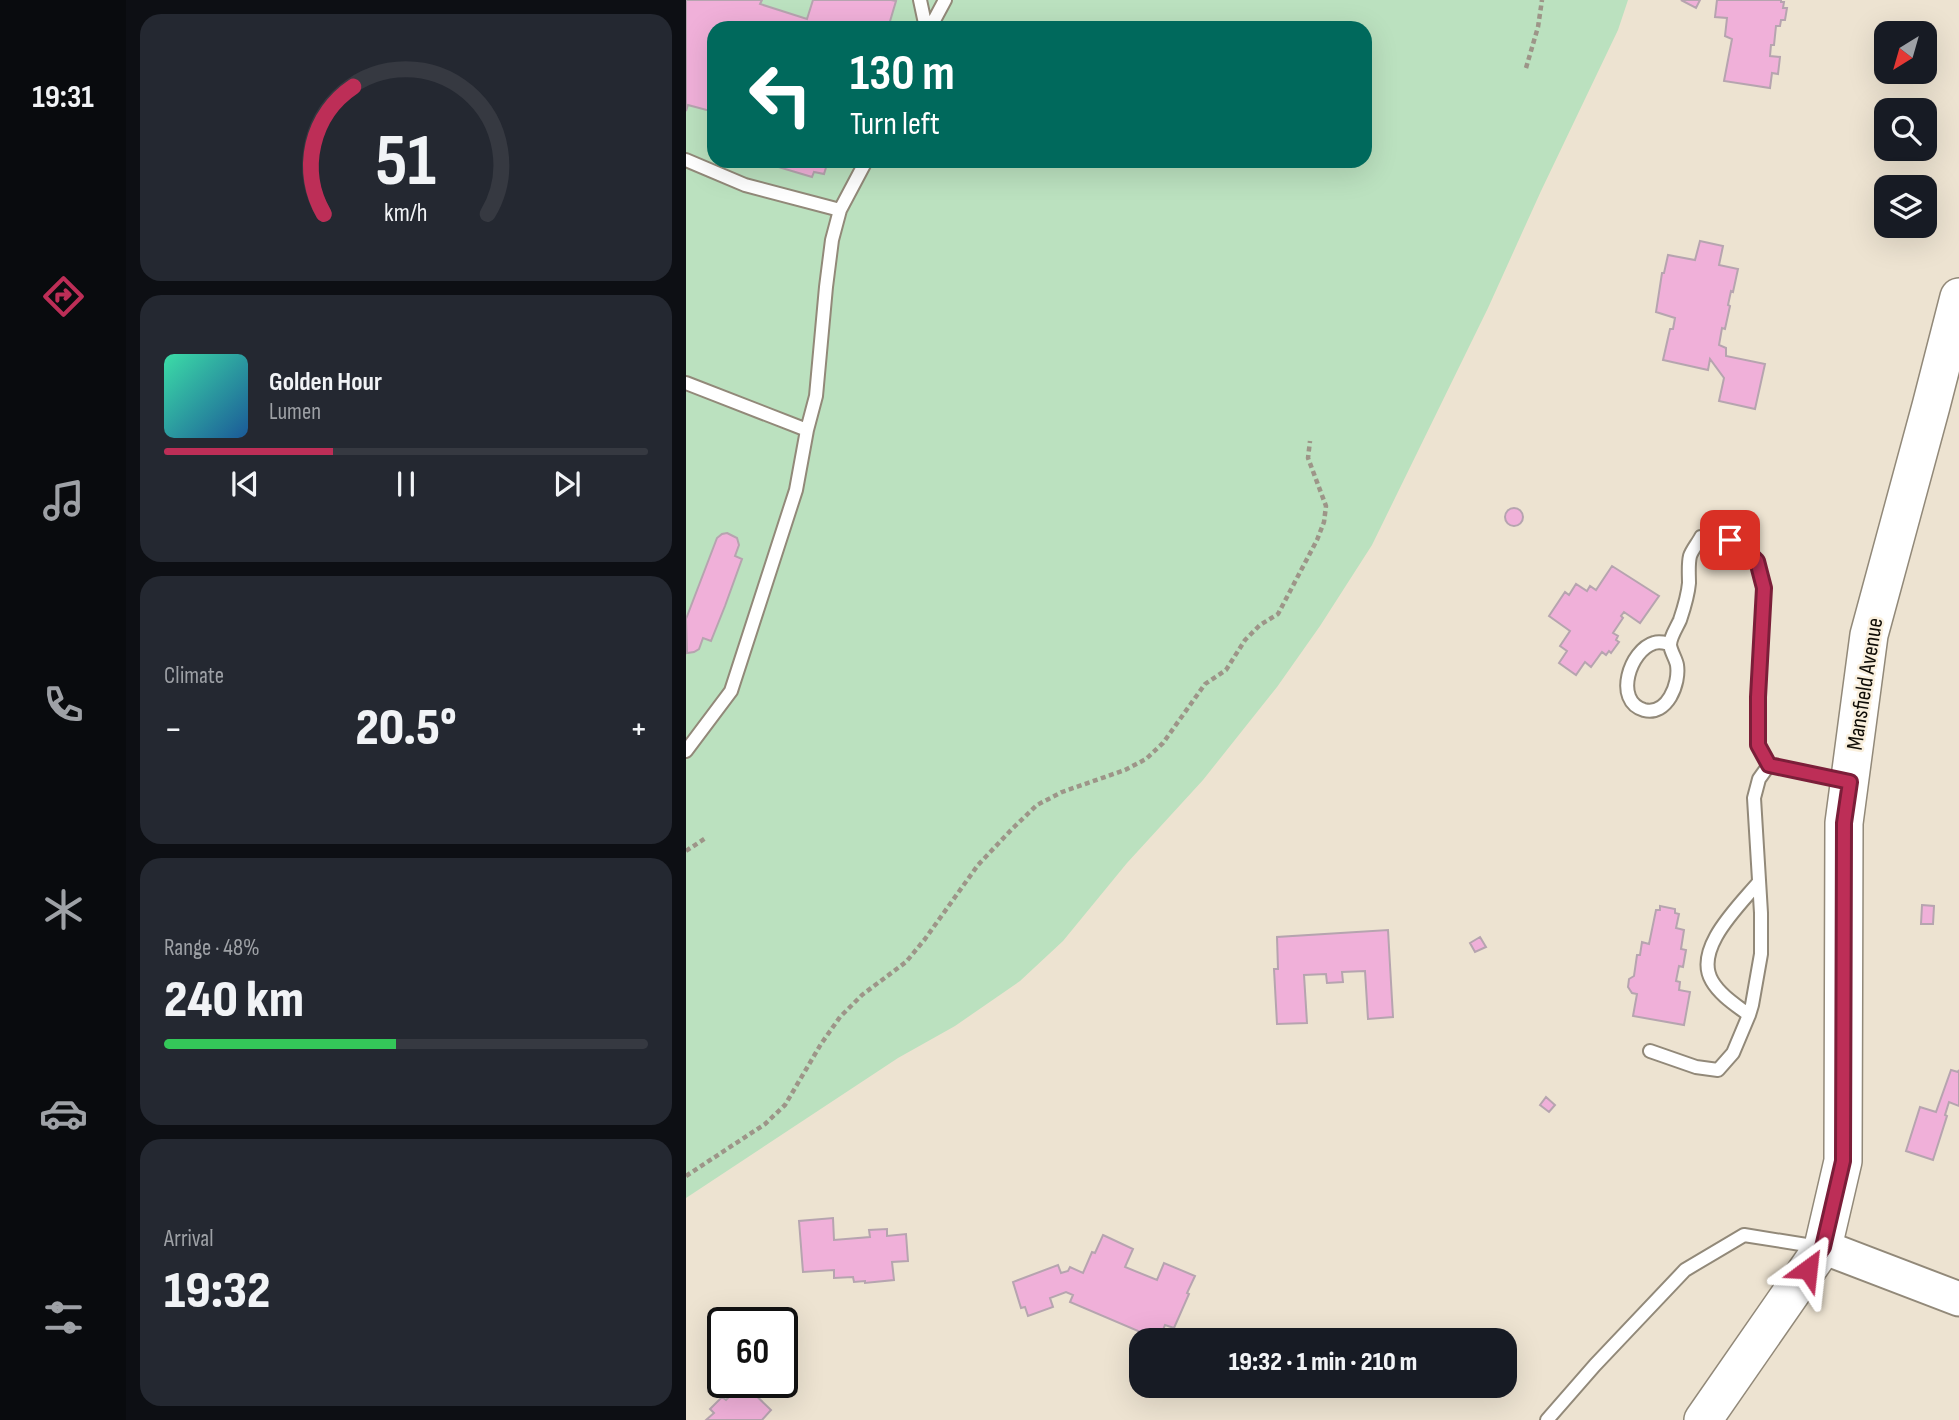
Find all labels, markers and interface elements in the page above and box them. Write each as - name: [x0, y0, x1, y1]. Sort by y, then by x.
- north arrow: [1874, 21, 1937, 84]
- map controls: [1874, 21, 1937, 238]
- text: 130 m: [850, 45, 955, 104]
- icon: left: [735, 49, 826, 140]
- text: 19:31: [32, 78, 94, 117]
- button: search: [1874, 98, 1937, 161]
- text: Turn left: [850, 105, 940, 144]
- text: 51: [376, 118, 436, 206]
- button: layers: [1874, 175, 1937, 238]
- text: km/h: [384, 197, 428, 228]
- icon: directions: [39, 272, 88, 321]
- text: Golden Hour: [269, 367, 382, 398]
- text: Lumen: [269, 398, 321, 426]
- icon: previous: [226, 465, 264, 503]
- icon: pause: [387, 465, 425, 503]
- icon: next: [548, 465, 586, 503]
- icon: music: [39, 476, 88, 525]
- pin: [1700, 510, 1760, 570]
- icon: arrive: [1711, 521, 1749, 559]
- street label: Mansfield Avenue: [1841, 616, 1889, 752]
- text: Climate: [164, 662, 224, 690]
- icon: phone: [39, 680, 88, 729]
- text: 20.5°: [355, 697, 457, 760]
- text: −: [164, 707, 183, 752]
- text: +: [629, 707, 648, 752]
- icon: climate: [39, 885, 88, 934]
- text: Range · 48%: [164, 934, 260, 962]
- text: 240 km: [164, 969, 304, 1032]
- icon: car: [39, 1089, 88, 1138]
- text: Arrival: [164, 1225, 213, 1253]
- position arrow: [1771, 1232, 1845, 1306]
- text: 19:32: [164, 1260, 270, 1323]
- icon: filters: [39, 1293, 88, 1342]
- speed limit sign: 60: [707, 1307, 798, 1398]
- text: 19:32 · 1 min · 210 m: [1229, 1347, 1417, 1378]

